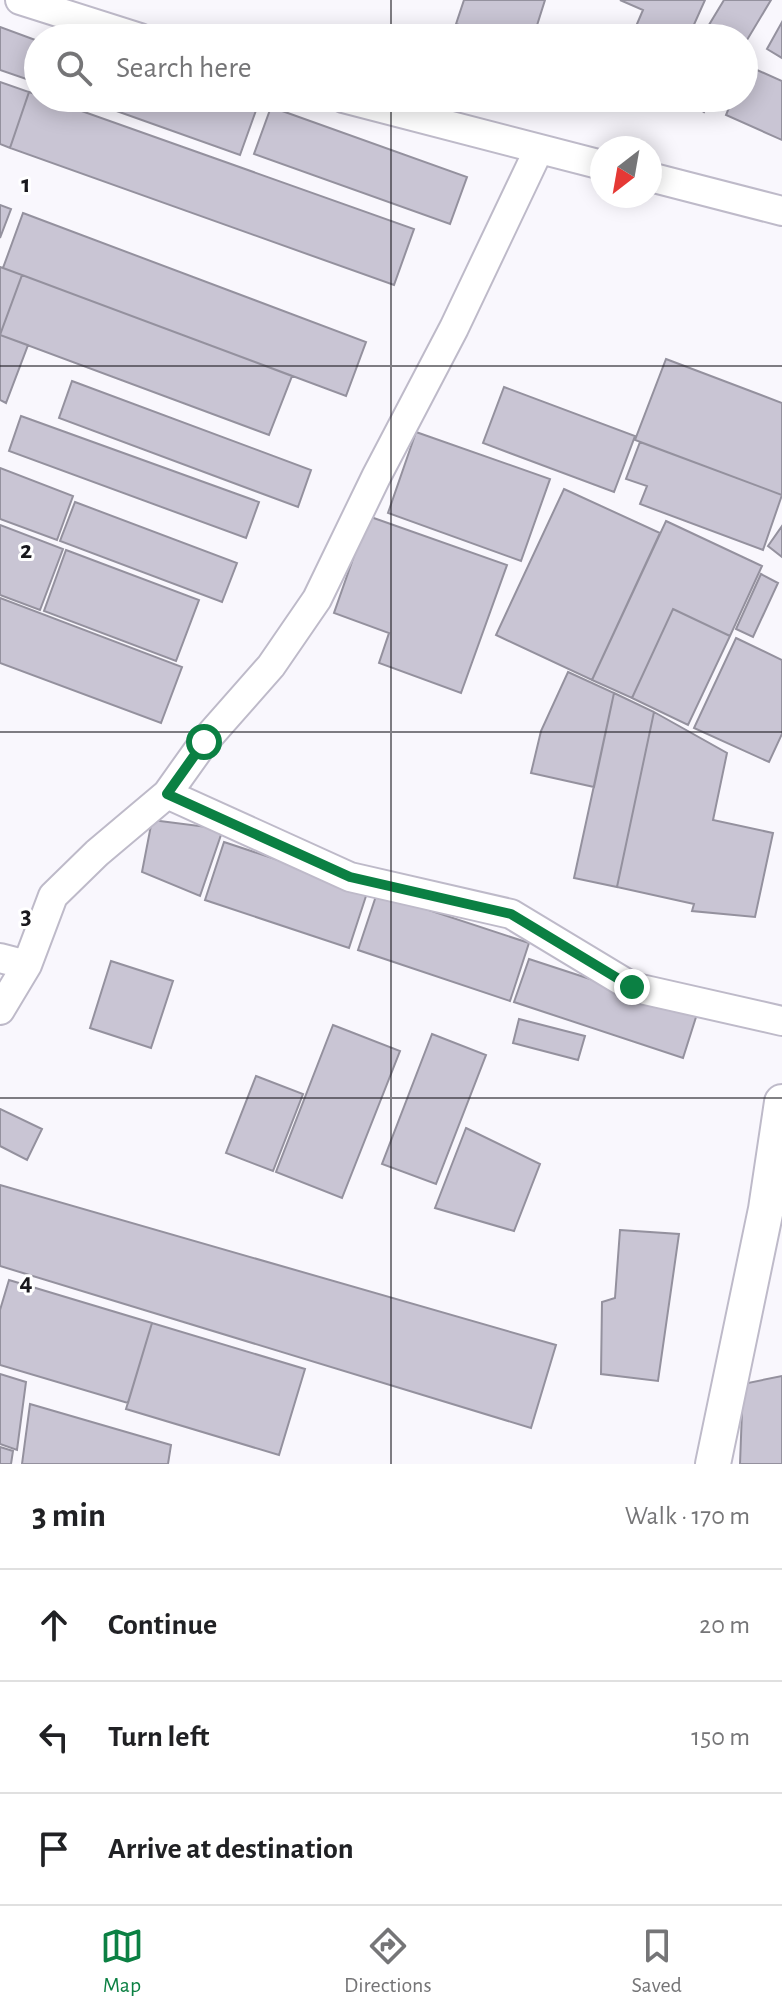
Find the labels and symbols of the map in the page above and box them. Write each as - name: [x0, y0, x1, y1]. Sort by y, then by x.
- north arrow: [590, 136, 662, 208]
- text: 1: [21, 171, 31, 197]
- text: 2: [20, 537, 32, 563]
- route start: [186, 724, 222, 760]
- text: 3: [20, 903, 32, 929]
- route end: [614, 969, 650, 1005]
- text: 4: [19, 1269, 33, 1295]

